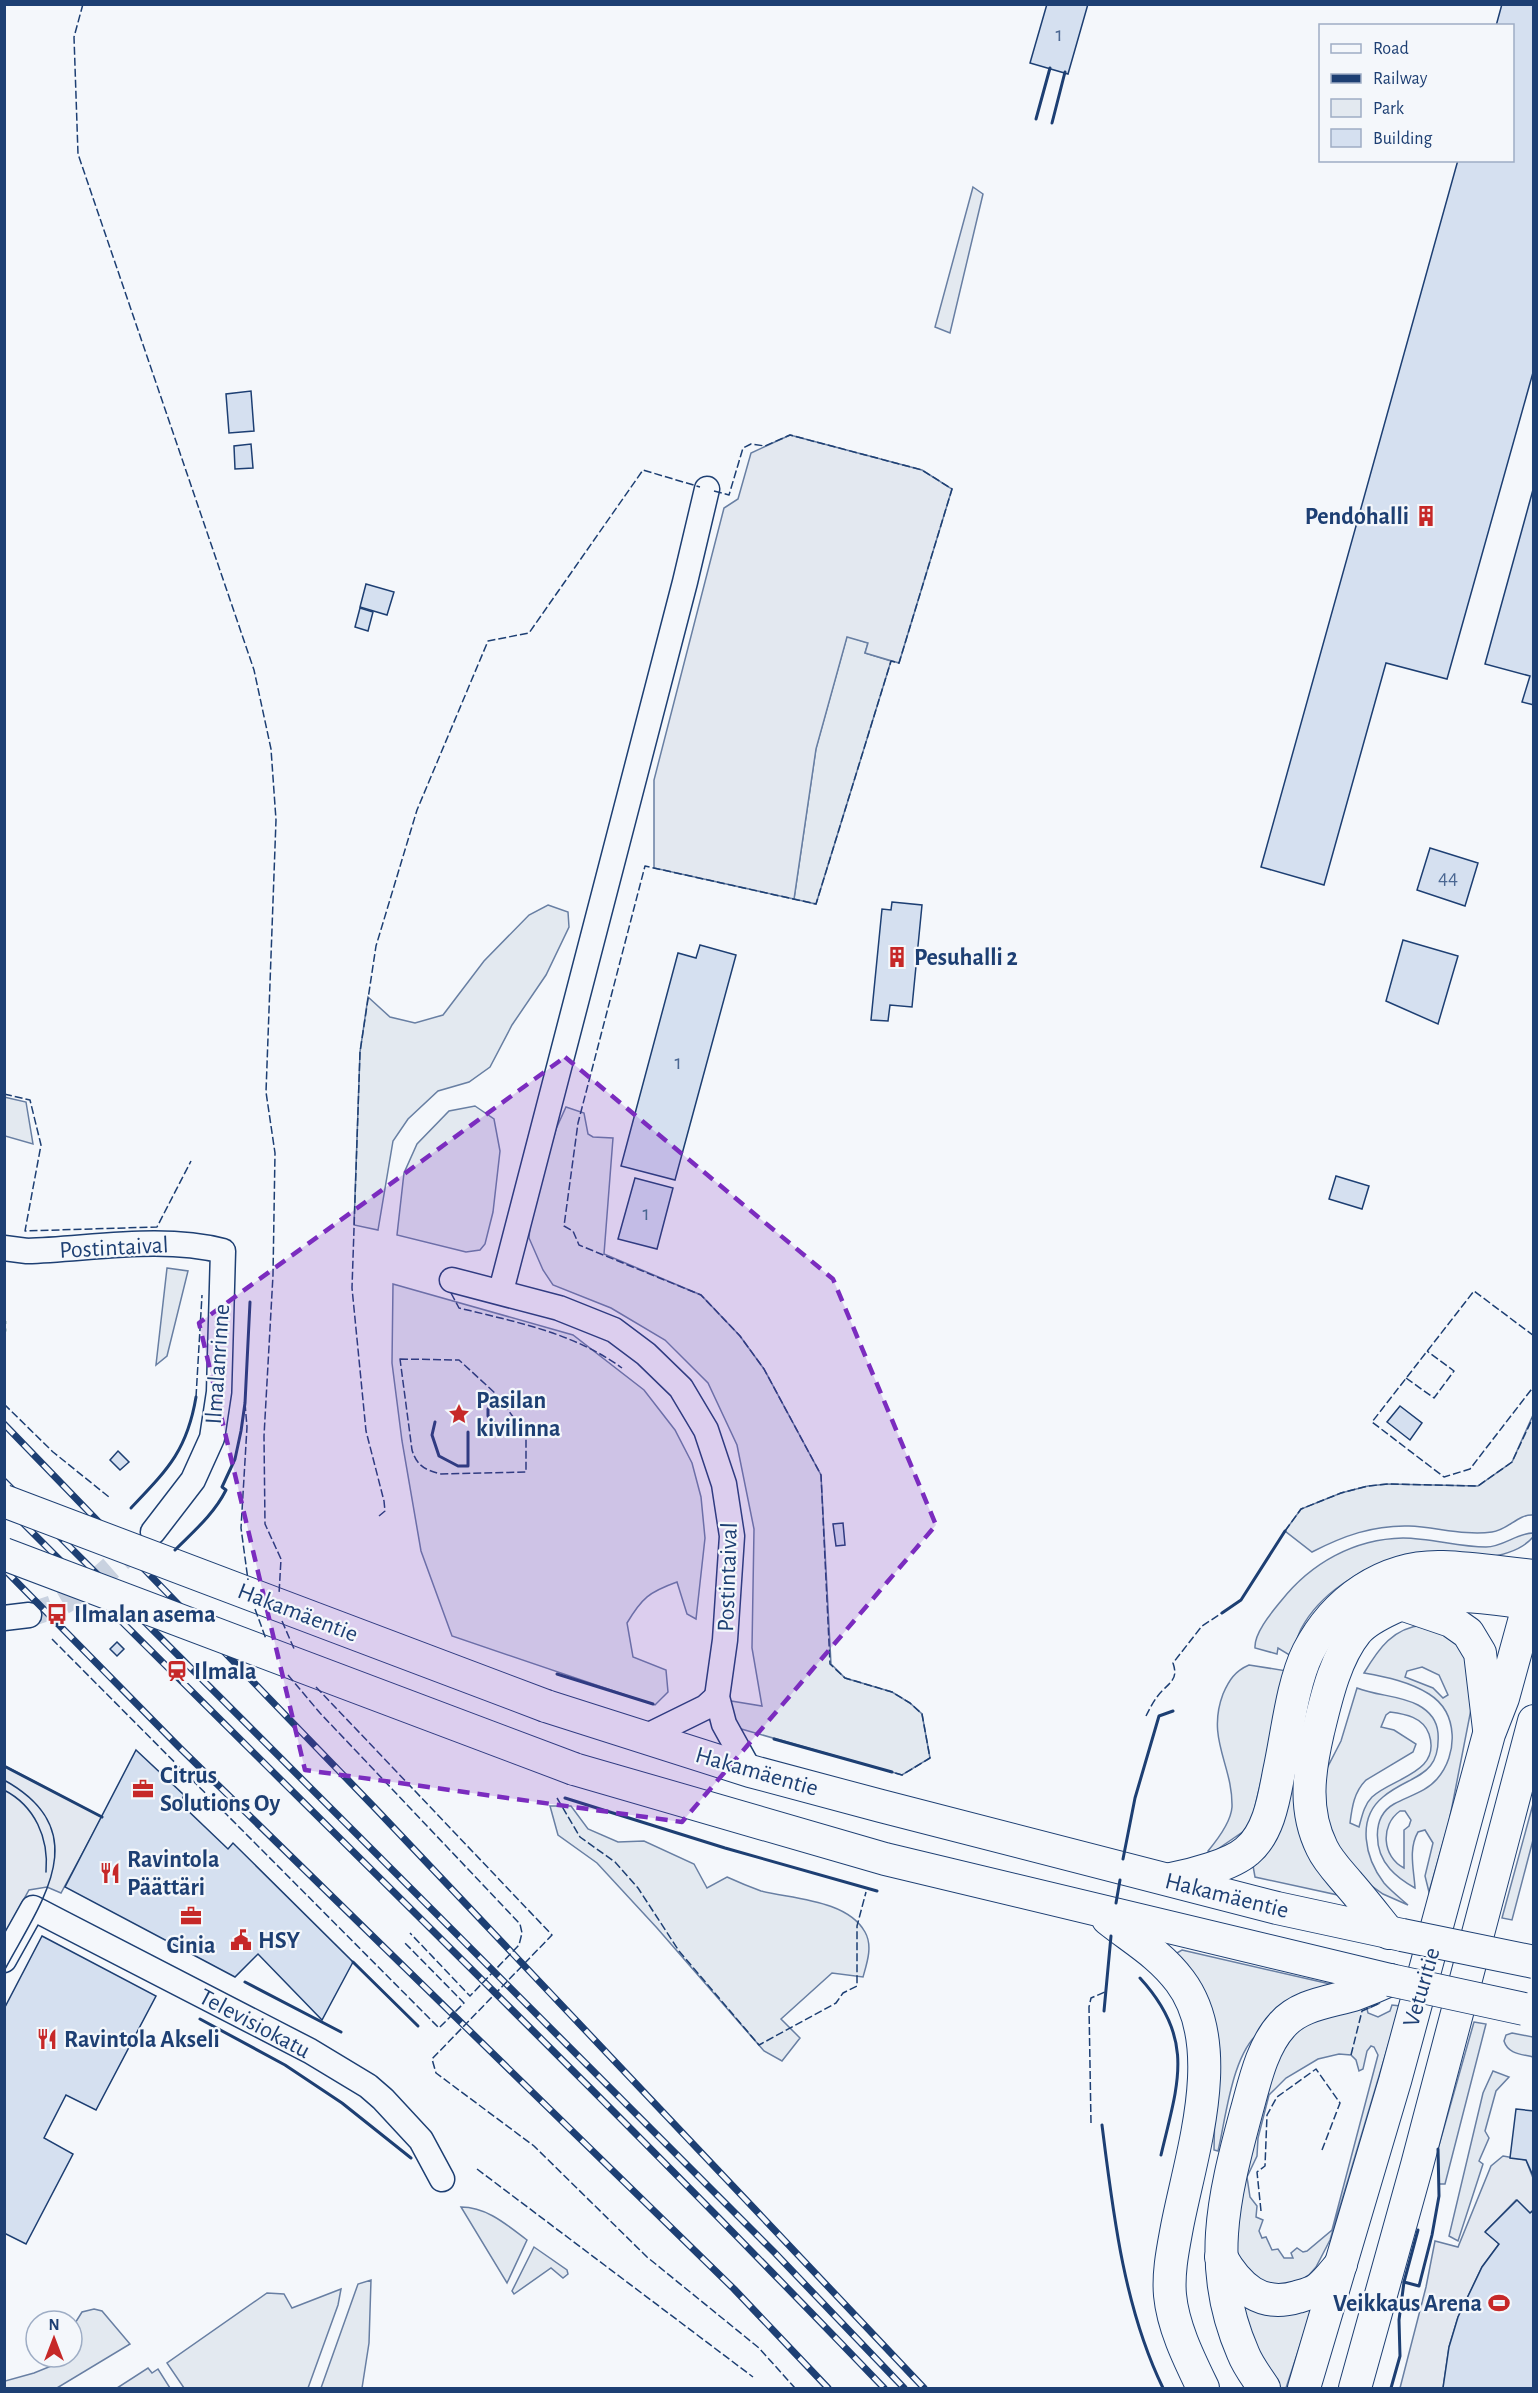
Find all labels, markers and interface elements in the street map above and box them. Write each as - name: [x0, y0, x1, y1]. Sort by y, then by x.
- house number: 1: [1055, 24, 1063, 45]
- legend: [1319, 24, 1514, 162]
- text: Road: [1373, 40, 1409, 58]
- text: Railway: [1373, 70, 1428, 88]
- text: Park: [1373, 100, 1405, 118]
- text: Building: [1373, 130, 1433, 148]
- building icon: Pendohalli: [1414, 504, 1438, 528]
- place label: Pendohalli: [1305, 505, 1409, 529]
- house number: 44: [1438, 867, 1458, 888]
- building icon: Pesuhalli 2: [885, 945, 909, 969]
- place label: Pesuhalli 2: [914, 946, 1018, 970]
- house number: 1: [674, 1052, 682, 1073]
- house number: 1: [642, 1203, 650, 1224]
- street label: Postintaival: [59, 1233, 169, 1263]
- street label: Ilmalanrinne: [202, 1303, 234, 1425]
- place label: Pasilan kivilinna: [476, 1389, 560, 1441]
- place icon: Pasilan kivilinna: [447, 1402, 471, 1426]
- street label: Postintaival: [714, 1522, 742, 1632]
- street label: Hakamäentie: [234, 1579, 361, 1647]
- bus stop icon: Ilmalan asema: [45, 1602, 69, 1626]
- place label: Ilmalan asema: [74, 1603, 216, 1627]
- station icon: Ilmala: [165, 1659, 189, 1683]
- place label: Ilmala: [194, 1660, 257, 1684]
- street label: Hakamäentie: [693, 1743, 821, 1801]
- place label: Citrus Solutions Oy: [160, 1764, 281, 1816]
- office icon: Citrus Solutions Oy: [131, 1777, 155, 1801]
- place label: Ravintola Päättäri: [127, 1848, 220, 1900]
- restaurant icon: Ravintola Päättäri: [98, 1861, 122, 1885]
- street label: Hakamäentie: [1162, 1869, 1291, 1923]
- office icon: Cinia: [179, 1904, 203, 1928]
- public building icon: HSY: [229, 1928, 253, 1952]
- place label: HSY: [258, 1929, 301, 1953]
- place label: Cinia: [166, 1934, 216, 1958]
- street label: Veturitie: [1399, 1945, 1445, 2030]
- street label: Televisiokatu: [195, 1985, 314, 2063]
- restaurant icon: Ravintola Akseli: [35, 2027, 59, 2051]
- place label: Ravintola Akseli: [64, 2028, 220, 2052]
- sports icon: Veikkaus Arena: [1487, 2291, 1511, 2315]
- place label: Veikkaus Arena: [1333, 2292, 1482, 2316]
- north arrow: [24, 2309, 84, 2369]
- text: N: [48, 2317, 60, 2333]

